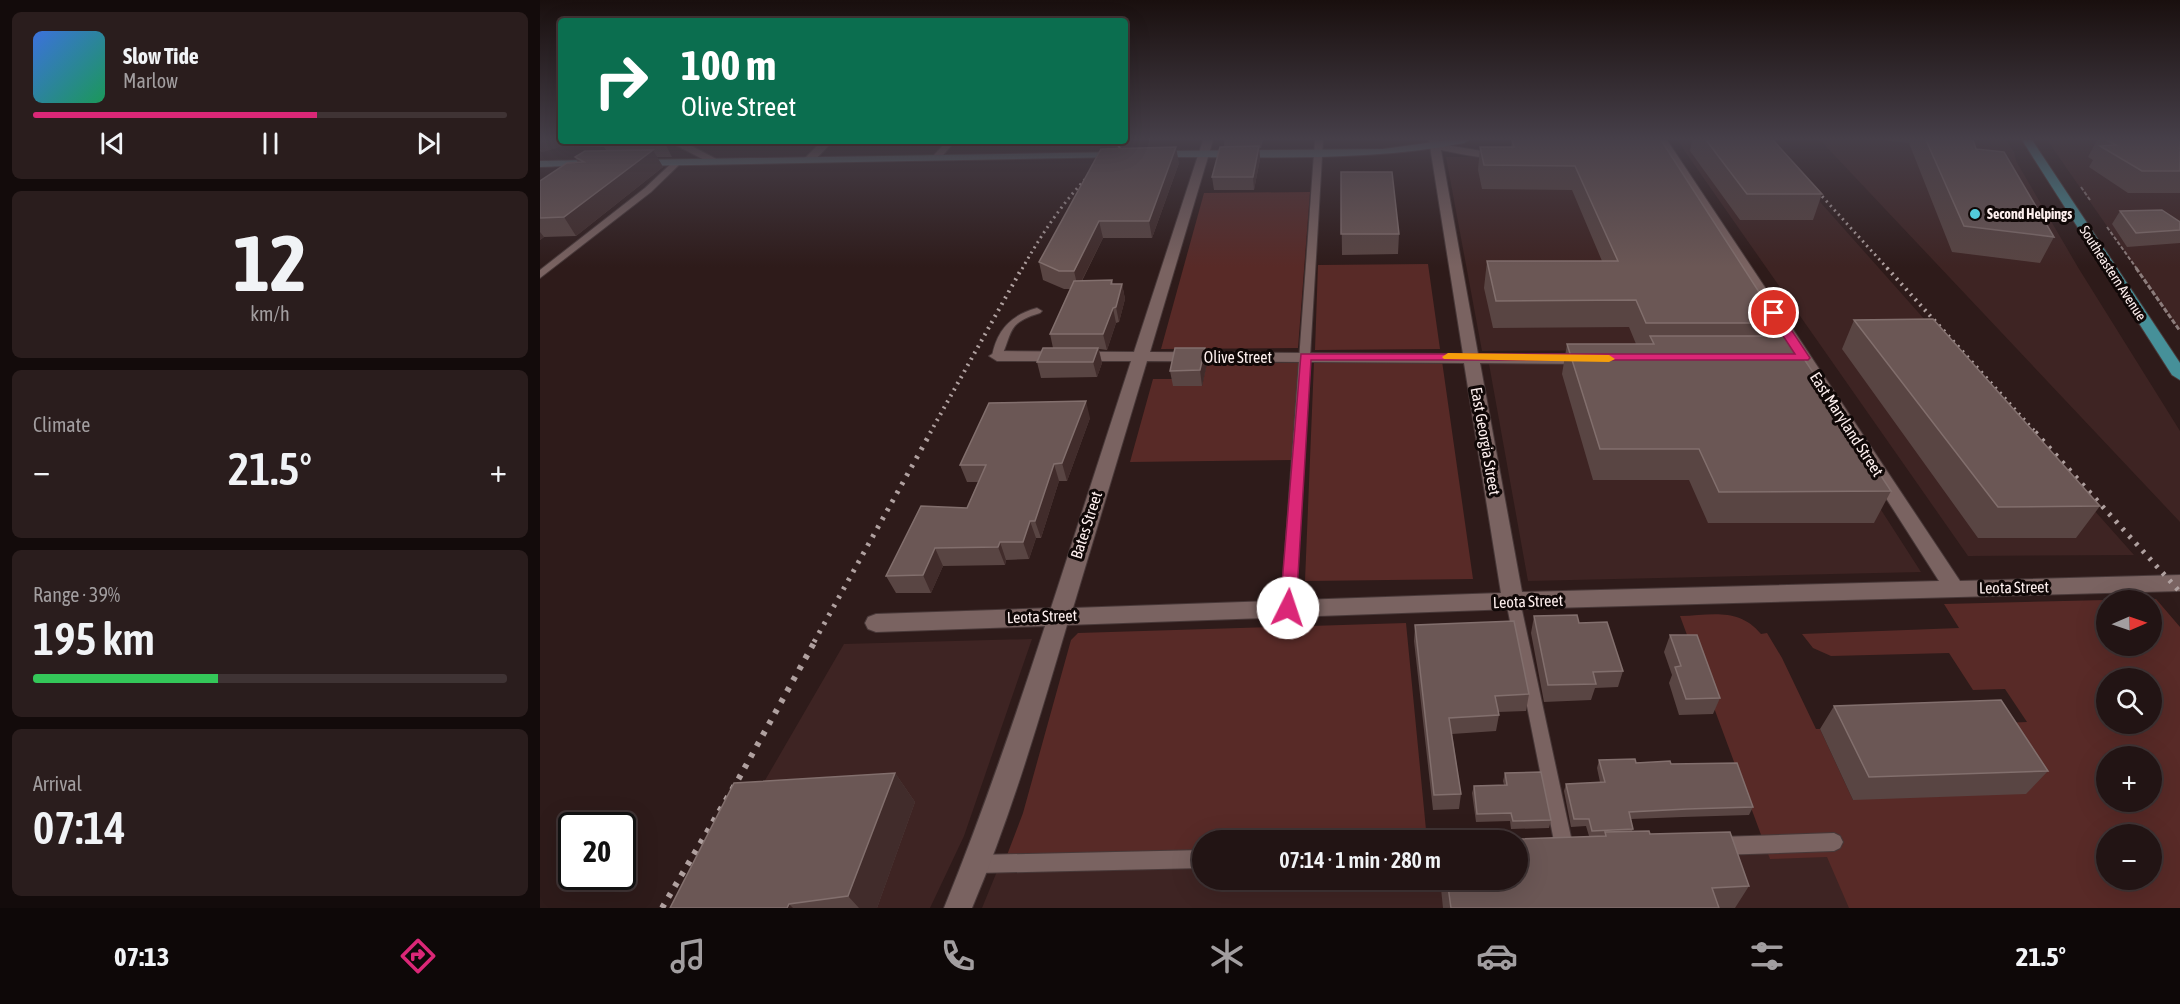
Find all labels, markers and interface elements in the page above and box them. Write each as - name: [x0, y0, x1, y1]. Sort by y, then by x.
- text: 100 m: [681, 41, 776, 89]
- icon: right: [582, 42, 660, 120]
- text: Slow Tide: [123, 43, 199, 69]
- text: Marlow: [123, 69, 178, 92]
- text: Olive Street: [681, 91, 796, 122]
- icon: previous: [96, 127, 129, 160]
- icon: pause: [254, 127, 287, 160]
- icon: next: [412, 127, 445, 160]
- place label: Second Helpings: [1987, 206, 2072, 222]
- marker: Second Helpings: [1968, 207, 1982, 221]
- text: 12: [233, 218, 307, 308]
- street label: Southeastern Avenue: [2076, 223, 2150, 323]
- pin: [1748, 287, 1799, 338]
- icon: arrive: [1757, 296, 1790, 329]
- text: km/h: [250, 302, 290, 325]
- street label: Olive Street: [1204, 348, 1273, 366]
- street label: East Maryland Street: [1806, 369, 1888, 480]
- street label: East Georgia Street: [1467, 386, 1504, 497]
- text: Climate: [33, 413, 90, 436]
- text: 21.5°: [228, 443, 312, 495]
- text: −: [33, 451, 50, 489]
- text: +: [490, 451, 507, 489]
- street label: Bates Street: [1067, 489, 1105, 561]
- position arrow: [1256, 576, 1320, 640]
- street label: Leota Street: [1979, 577, 2050, 597]
- text: Range · 39%: [33, 583, 120, 606]
- north arrow: [2096, 590, 2162, 656]
- map controls: [2096, 590, 2162, 890]
- street label: Leota Street: [1493, 591, 1564, 611]
- street label: Leota Street: [1007, 606, 1078, 626]
- text: 195 km: [33, 613, 155, 665]
- button: search: [2096, 668, 2162, 734]
- button: +: [2096, 746, 2162, 812]
- text: Arrival: [33, 772, 82, 795]
- text: 07:14: [33, 802, 126, 854]
- speed limit sign: 20: [558, 812, 636, 890]
- button: −: [2096, 824, 2162, 890]
- text: 07:14 · 1 min · 280 m: [1279, 847, 1441, 873]
- icon: directions: [397, 935, 439, 977]
- icon: music: [667, 935, 709, 977]
- icon: phone: [937, 935, 979, 977]
- icon: climate: [1206, 935, 1248, 977]
- icon: car: [1476, 935, 1518, 977]
- icon: filters: [1746, 935, 1788, 977]
- text: 07:13: [114, 941, 169, 972]
- text: 21.5°: [2016, 941, 2066, 972]

